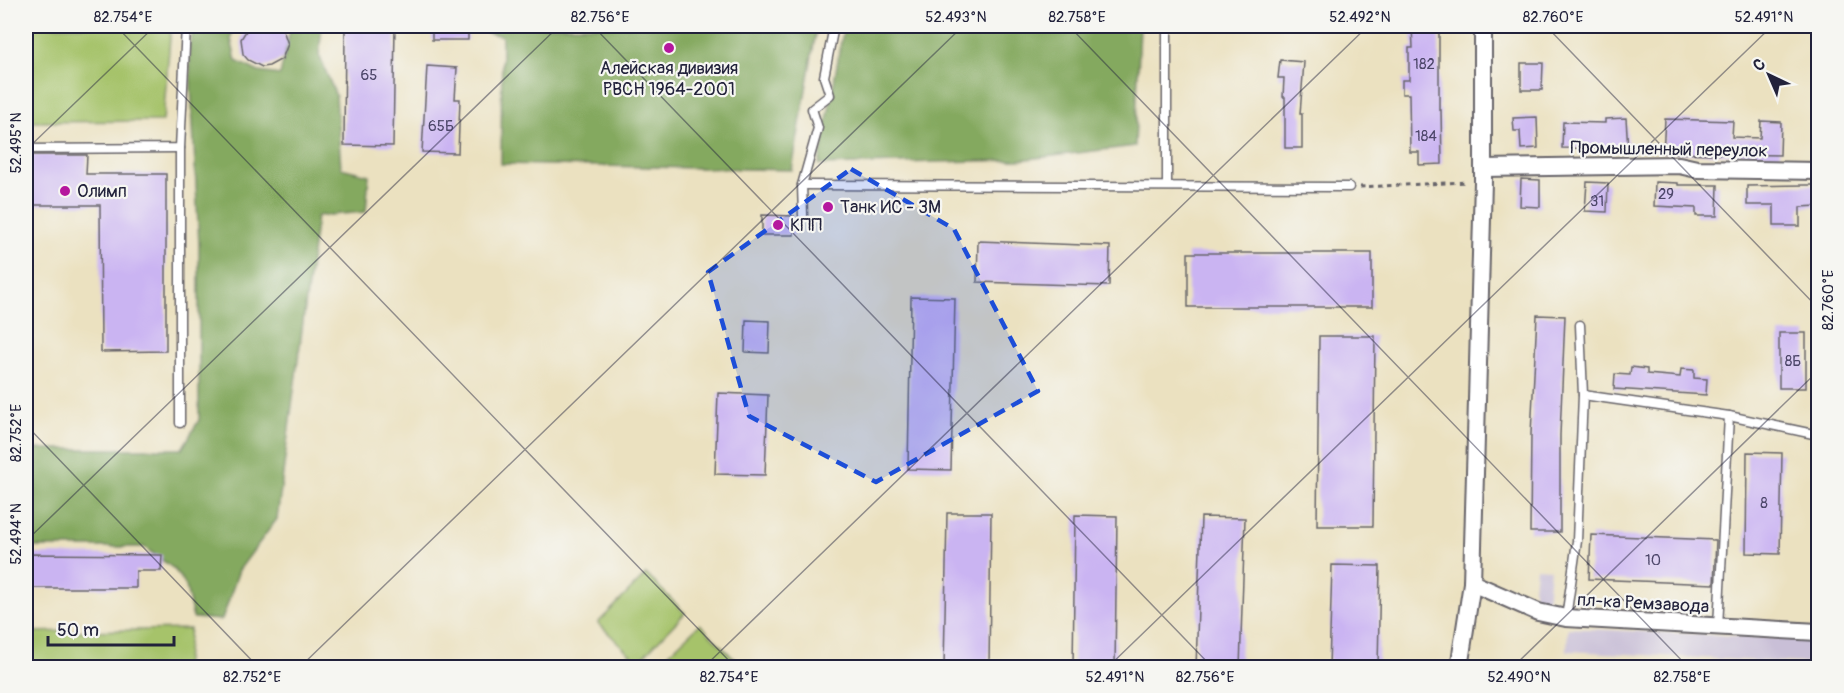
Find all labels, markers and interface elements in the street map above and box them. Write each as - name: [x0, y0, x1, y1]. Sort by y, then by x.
- text: 82.754°E: [94, 8, 152, 27]
- text: 82.756°E: [571, 8, 629, 27]
- text: 52.493°N: [925, 8, 987, 27]
- text: 82.758°E: [1048, 8, 1106, 27]
- text: 52.492°N: [1329, 8, 1391, 27]
- text: 82.760°E: [1523, 8, 1583, 27]
- text: 52.491°N: [1735, 8, 1793, 27]
- marker: Алейская дивизия РВСН 1964-2001: [662, 41, 676, 55]
- north arrow: [1739, 45, 1799, 105]
- text: С: [1749, 54, 1770, 76]
- house number: 182: [1413, 55, 1435, 74]
- place label: Алейская дивизия РВСН 1964-2001: [600, 57, 738, 101]
- house number: 65: [361, 66, 377, 85]
- text: 52.495°N: [7, 112, 26, 174]
- house number: 65Б: [428, 117, 454, 136]
- house number: 184: [1415, 127, 1437, 146]
- street label: Промышленный переулок: [1570, 136, 1768, 163]
- place label: Олимп: [77, 180, 127, 203]
- marker: Олимп: [58, 184, 72, 198]
- house number: 29: [1658, 185, 1674, 204]
- house number: 31: [1590, 192, 1604, 211]
- place label: Танк ИС - 3М: [840, 196, 941, 219]
- marker: Танк ИС - 3М: [821, 200, 835, 214]
- place label: КПП: [790, 214, 822, 237]
- marker: КПП: [771, 218, 785, 232]
- text: 82.760°E: [1819, 270, 1838, 330]
- house number: 8Б: [1785, 352, 1801, 371]
- text: 82.752°E: [7, 404, 26, 462]
- house number: 8: [1760, 494, 1768, 513]
- text: 52.494°N: [7, 503, 26, 565]
- house number: 10: [1645, 551, 1661, 570]
- street label: пл-ка Ремзавода: [1576, 589, 1710, 618]
- scale bar: [48, 609, 174, 647]
- text: 50 m: [57, 619, 99, 642]
- text: 82.752°E: [223, 668, 281, 687]
- text: 82.754°E: [700, 668, 758, 687]
- text: 52.491°N: [1086, 668, 1144, 687]
- text: 82.756°E: [1176, 668, 1234, 687]
- text: 52.490°N: [1487, 668, 1551, 687]
- text: 82.758°E: [1653, 668, 1711, 687]

